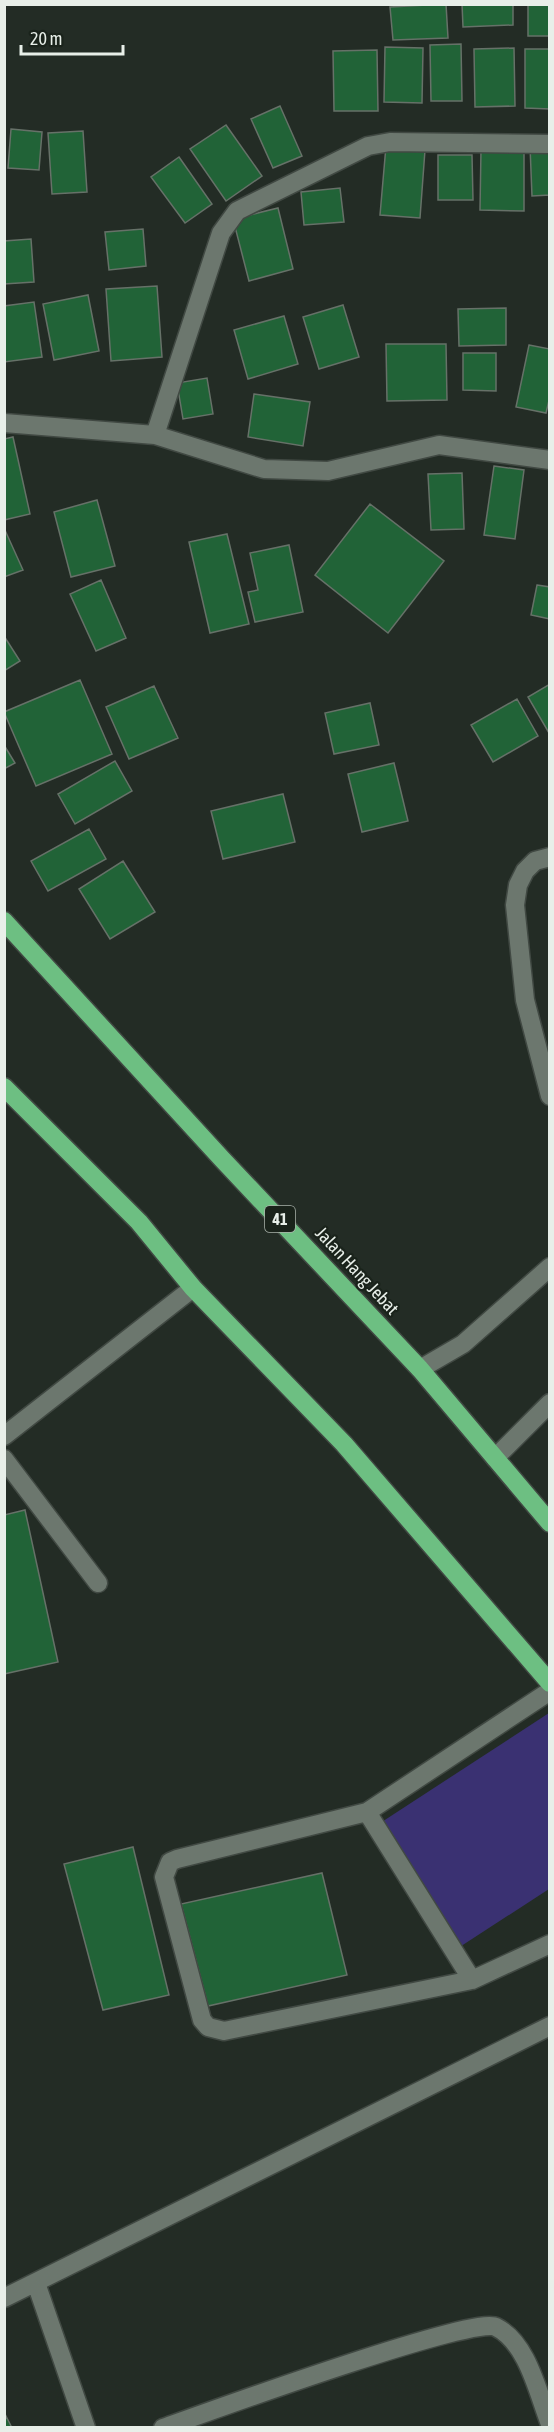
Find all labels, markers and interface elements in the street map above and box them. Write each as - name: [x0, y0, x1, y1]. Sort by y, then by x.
- scale bar: [21, 18, 123, 56]
- text: 20 m: [30, 28, 62, 49]
- road number: 41: [265, 1206, 295, 1232]
- street label: Jalan Hang Jebat: [311, 1222, 403, 1319]

